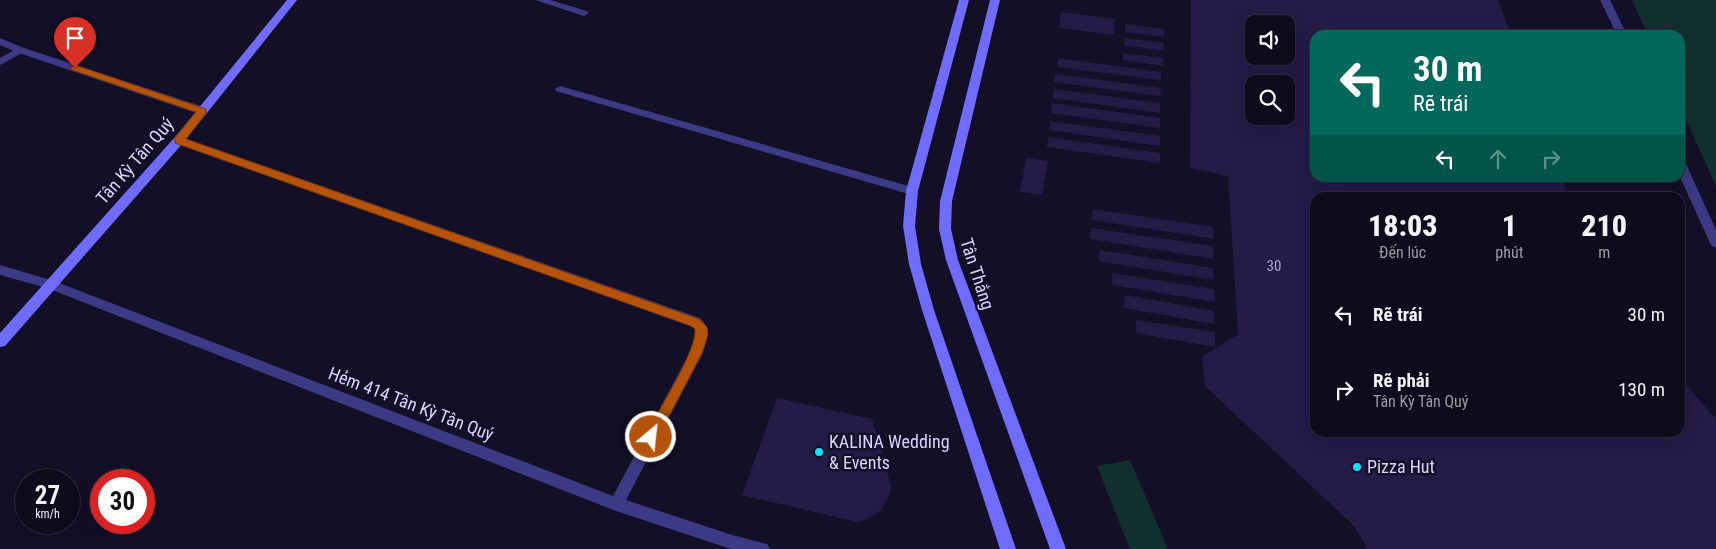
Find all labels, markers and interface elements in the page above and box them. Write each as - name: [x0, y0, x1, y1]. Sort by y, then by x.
- map controls: [1245, 15, 1295, 125]
- button: sound: [1245, 15, 1295, 65]
- pin: [54, 17, 96, 68]
- icon: arrive: [61, 24, 89, 52]
- text: 30 m: [1413, 49, 1482, 90]
- icon: left: [1330, 50, 1395, 115]
- button: search: [1245, 75, 1295, 125]
- text: Rẽ trái: [1413, 91, 1468, 116]
- street label: Tân Kỳ Tân Quý: [91, 113, 178, 208]
- icon: left: [1431, 145, 1459, 173]
- icon: ahead: [1484, 145, 1512, 173]
- icon: right: [1537, 145, 1565, 173]
- text: 18:03: [1368, 208, 1437, 243]
- text: 1: [1502, 208, 1517, 243]
- text: 210: [1581, 208, 1627, 243]
- street label: Tân Thắng: [956, 236, 999, 312]
- text: Đến lúc: [1379, 243, 1426, 262]
- text: phút: [1495, 243, 1523, 262]
- text: m: [1598, 243, 1610, 262]
- house number: 30: [1267, 257, 1281, 275]
- icon: left: [1330, 301, 1358, 329]
- text: Rẽ trái: [1373, 303, 1423, 326]
- text: 30 m: [1628, 303, 1665, 326]
- street label: Hẻm 414 Tân Kỳ Tân Quý: [326, 362, 497, 445]
- text: Rẽ phải: [1373, 369, 1429, 392]
- icon: right: [1330, 376, 1358, 404]
- text: 130 m: [1618, 378, 1665, 401]
- text: Tân Kỳ Tân Quý: [1373, 392, 1469, 411]
- position arrow: [624, 410, 676, 462]
- place label: KALINA Wedding & Events: [829, 431, 950, 473]
- marker: KALINA Wedding & Events: [813, 446, 825, 458]
- place label: Pizza Hut: [1367, 456, 1435, 477]
- marker: Pizza Hut: [1351, 461, 1363, 473]
- speed limit sign: 30: [90, 469, 155, 534]
- text: 27: [35, 481, 60, 510]
- text: km/h: [35, 507, 60, 521]

